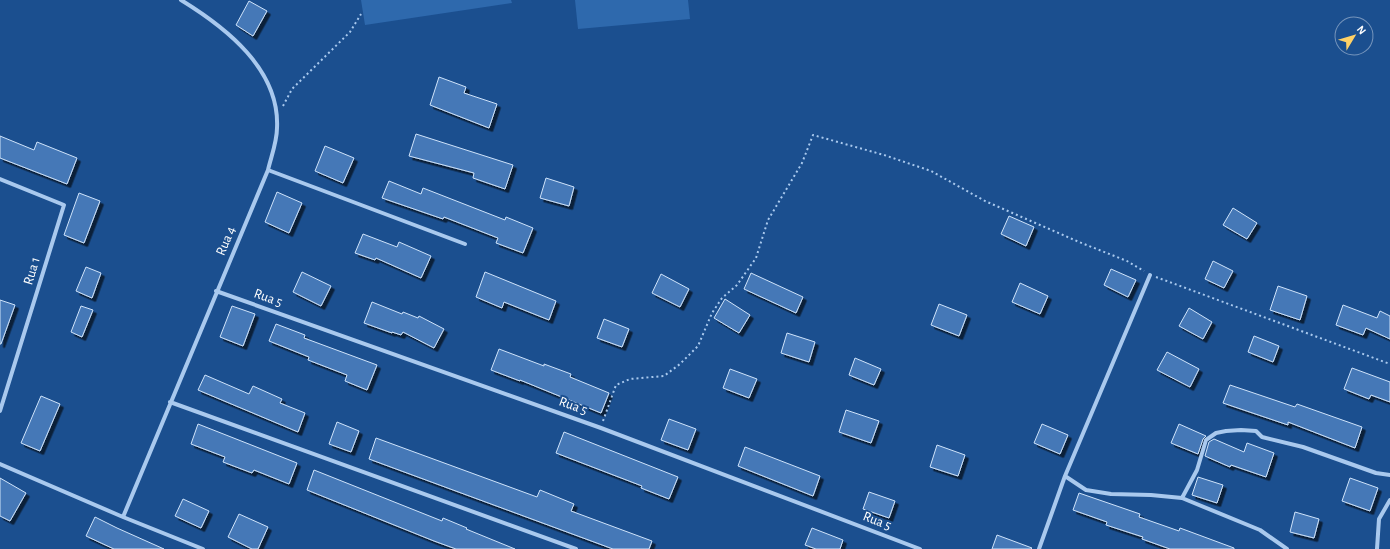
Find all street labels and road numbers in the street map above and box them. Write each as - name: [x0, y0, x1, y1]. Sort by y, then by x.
- street label: Rua 4: [214, 224, 238, 258]
- street label: Rua 1: [21, 255, 43, 287]
- street label: Rua 5: [252, 286, 284, 310]
- street label: Rua 5: [557, 394, 589, 418]
- street label: Rua 5: [861, 509, 893, 533]

